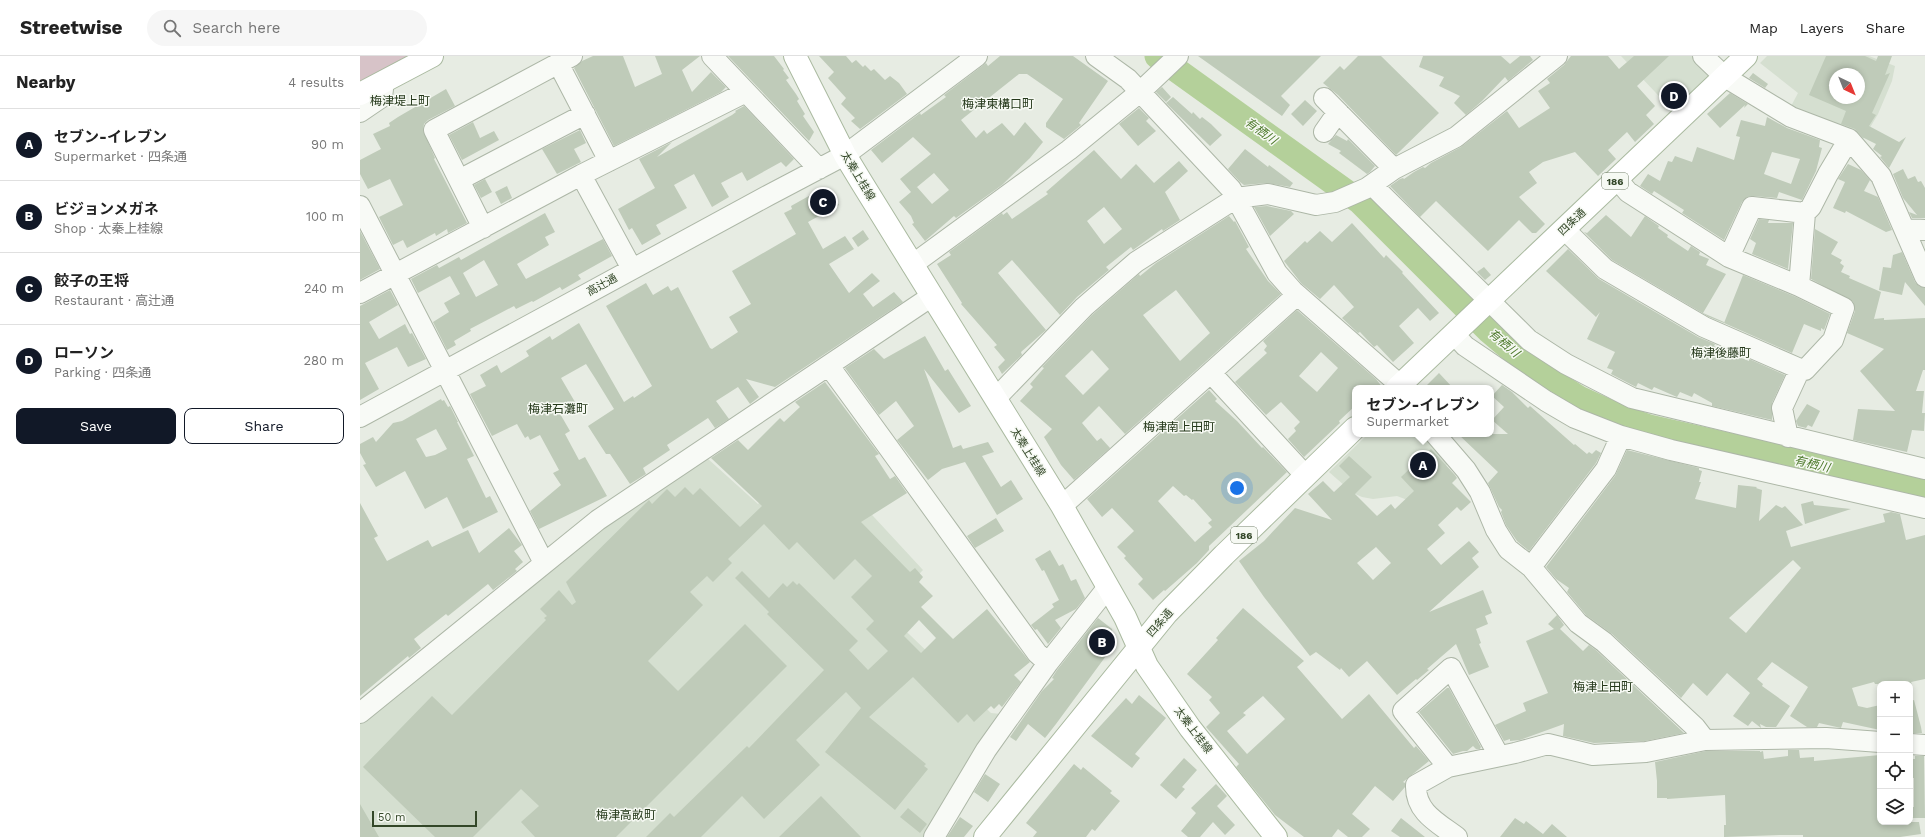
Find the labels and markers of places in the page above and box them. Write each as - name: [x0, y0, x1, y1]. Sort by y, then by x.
- pin: D: [1661, 81, 1687, 111]
- pin: C: [810, 187, 836, 217]
- pin: A: [1410, 450, 1436, 480]
- pin: B: [1089, 627, 1115, 657]

